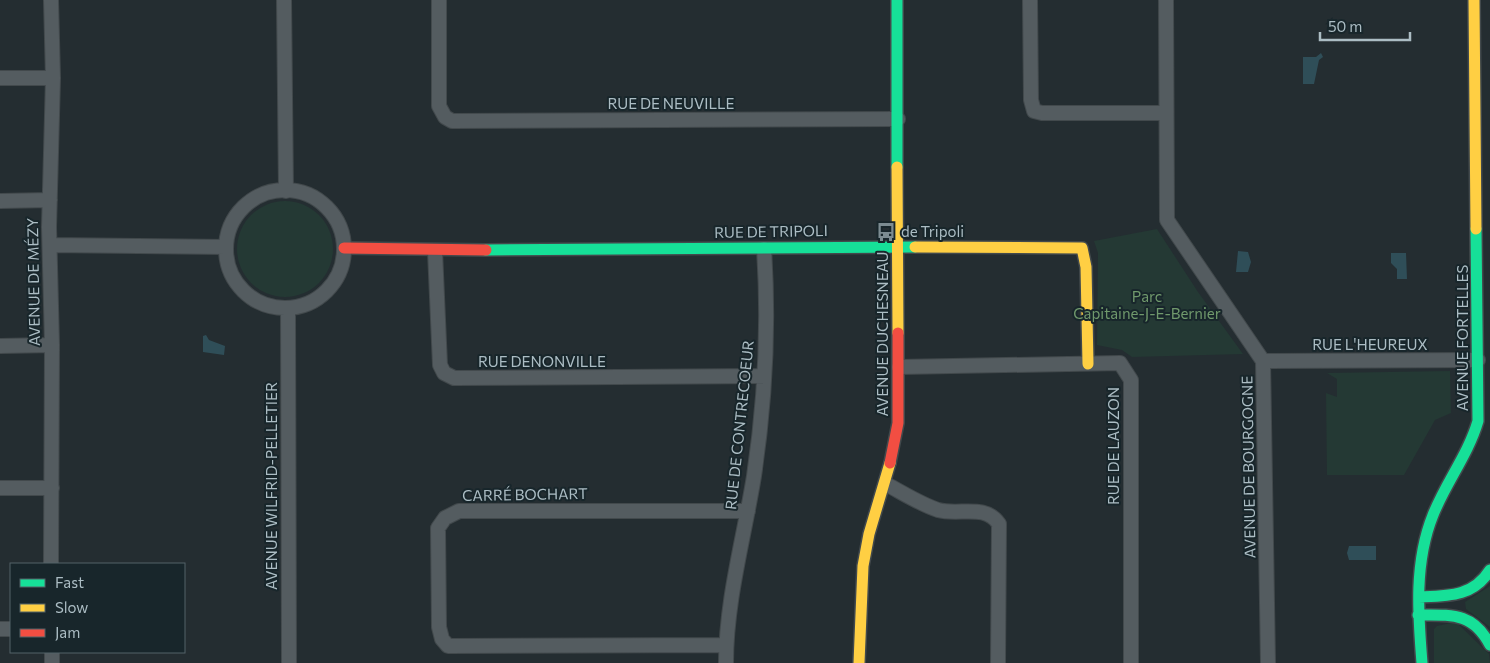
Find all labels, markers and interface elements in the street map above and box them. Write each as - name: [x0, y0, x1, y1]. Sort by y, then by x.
- scale bar: [1320, 10, 1410, 42]
- text: 50 m: [1328, 17, 1362, 35]
- street label: RUE DE NEUVILLE: [607, 94, 735, 112]
- street label: AVENUE DE MÉZY: [22, 217, 43, 346]
- street label: RUE DE TRIPOLI: [714, 221, 828, 241]
- bus stop icon: de Tripoli: [875, 221, 897, 243]
- place label: de Tripoli: [901, 222, 964, 240]
- street label: AVENUE DUCHESNEAU: [873, 252, 891, 416]
- street label: AVENUE FORTELLES: [1453, 265, 1471, 411]
- park label: Parc Capitaine-J-E-Bernier: [1073, 287, 1221, 322]
- street label: RUE L'HEUREUX: [1312, 335, 1428, 353]
- street label: RUE DE CONTRECOEUR: [721, 339, 757, 510]
- street label: RUE DENONVILLE: [478, 352, 606, 370]
- street label: AVENUE DE BOURGOGNE: [1237, 376, 1259, 558]
- street label: AVENUE WILFRID-PELLETIER: [262, 382, 280, 590]
- street label: RUE DE LAUZON: [1104, 387, 1122, 505]
- street label: CARRÉ BOCHART: [462, 483, 588, 504]
- legend: [10, 563, 185, 653]
- text: Fast: [55, 573, 84, 591]
- text: Slow: [55, 598, 88, 616]
- text: Jam: [55, 623, 80, 641]

